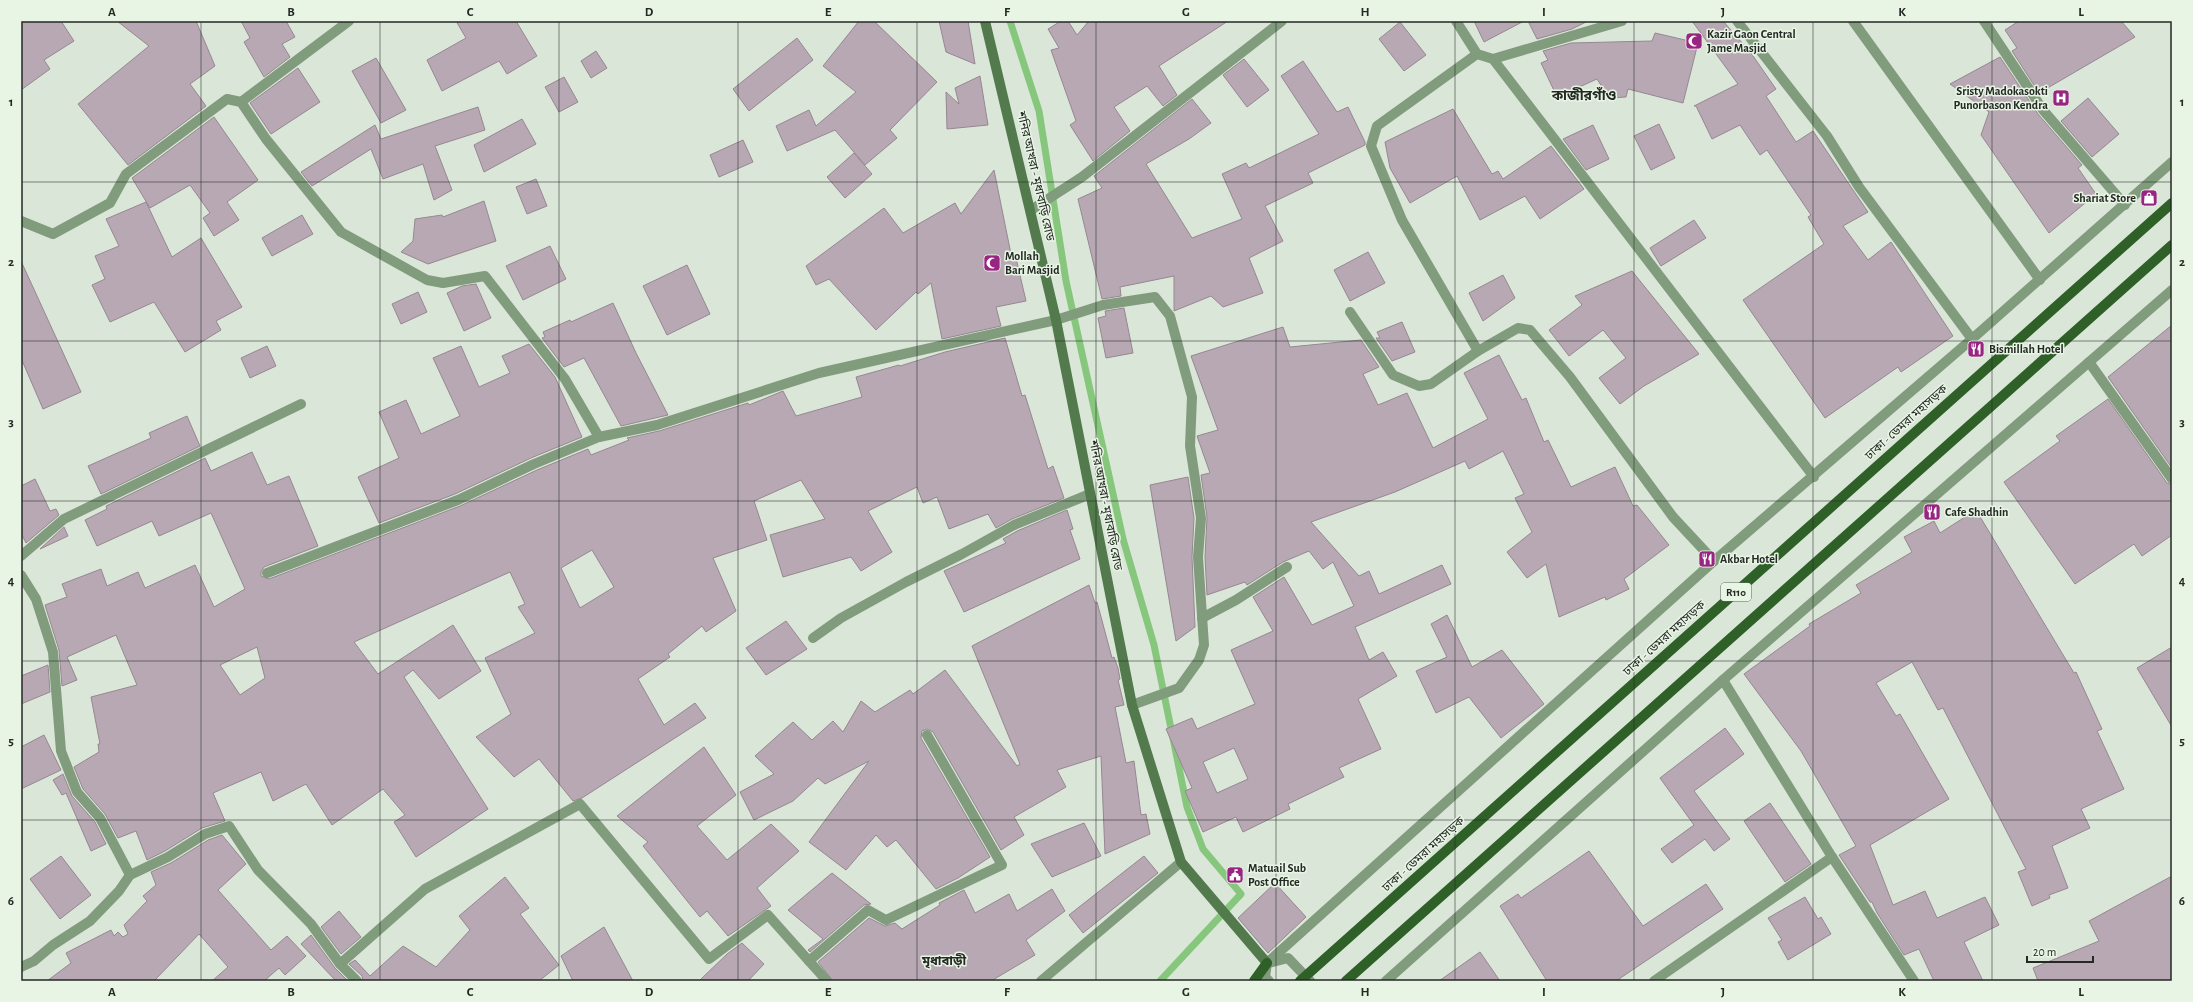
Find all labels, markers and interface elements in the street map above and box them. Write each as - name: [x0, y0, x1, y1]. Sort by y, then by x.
- text: A: [108, 6, 116, 19]
- text: B: [287, 6, 295, 19]
- text: C: [467, 6, 474, 19]
- text: D: [645, 6, 654, 19]
- text: E: [825, 6, 832, 19]
- text: F: [1004, 6, 1011, 19]
- text: G: [1182, 6, 1190, 19]
- text: H: [1360, 6, 1370, 19]
- text: I: [1542, 6, 1546, 19]
- text: J: [1721, 6, 1725, 19]
- text: K: [1898, 6, 1906, 19]
- text: L: [2078, 6, 2084, 19]
- place label: Kazir Gaon Central Jame Masjid: [1707, 28, 1796, 55]
- mosque icon: Kazir Gaon Central Jame Masjid: [1684, 31, 1704, 51]
- place label: Sristy Madokasokti Punorbason Kendra: [1953, 85, 2048, 111]
- district label: কাজীরগাঁও: [1551, 86, 1617, 103]
- hospital icon: Sristy Madokasokti Punorbason Kendra: [2051, 88, 2071, 108]
- text: 1: [9, 96, 13, 109]
- text: 1: [2180, 96, 2184, 109]
- street label: শনির আখরা - মৃধাবাড়ি রোড: [1013, 109, 1059, 243]
- shop icon: Shariat Store: [2139, 188, 2159, 208]
- place label: Shariat Store: [2073, 192, 2136, 204]
- place label: Mollah Bari Masjid: [1005, 250, 1060, 277]
- mosque icon: Mollah Bari Masjid: [982, 253, 1002, 273]
- text: 2: [8, 256, 14, 269]
- text: 2: [2179, 256, 2185, 269]
- restaurant icon: Bismillah Hotel: [1966, 339, 1986, 359]
- place label: Bismillah Hotel: [1989, 343, 2064, 355]
- street label: ঢাকা - ডেমরা মহাসড়ক: [1862, 382, 1950, 463]
- text: 3: [8, 416, 14, 429]
- text: 3: [2179, 416, 2185, 429]
- street label: শনির আখরা - মৃধাবাড়ি রোড: [1085, 437, 1127, 572]
- restaurant icon: Cafe Shadhin: [1922, 502, 1942, 522]
- place label: Cafe Shadhin: [1945, 506, 2008, 518]
- restaurant icon: Akbar Hotel: [1697, 549, 1717, 569]
- place label: Akbar Hotel: [1720, 553, 1778, 565]
- text: 4: [8, 575, 15, 588]
- text: 4: [2179, 575, 2186, 588]
- road number: R110: [1721, 583, 1751, 601]
- street label: ঢাকা - ডেমরা মহাসড়ক: [1620, 598, 1708, 679]
- text: 5: [8, 735, 14, 748]
- text: 5: [2179, 735, 2185, 748]
- street label: ঢাকা - ডেমরা মহাসড়ক: [1379, 814, 1467, 895]
- place label: Matuail Sub Post Office: [1248, 862, 1306, 888]
- public building icon: Matuail Sub Post Office: [1225, 865, 1245, 885]
- text: 6: [8, 895, 14, 908]
- text: 6: [2179, 895, 2185, 908]
- scale bar: [2027, 938, 2093, 964]
- text: 20 m: [2033, 946, 2056, 958]
- district label: মৃধাবাড়ী: [921, 953, 966, 969]
- text: A: [108, 986, 116, 999]
- text: B: [287, 986, 295, 999]
- text: C: [467, 986, 474, 999]
- text: D: [645, 986, 654, 999]
- text: E: [825, 986, 832, 999]
- text: F: [1004, 986, 1011, 999]
- text: G: [1182, 986, 1190, 999]
- text: H: [1360, 986, 1370, 999]
- text: I: [1542, 986, 1546, 999]
- text: J: [1721, 986, 1725, 999]
- text: K: [1898, 986, 1906, 999]
- text: L: [2078, 986, 2084, 999]

